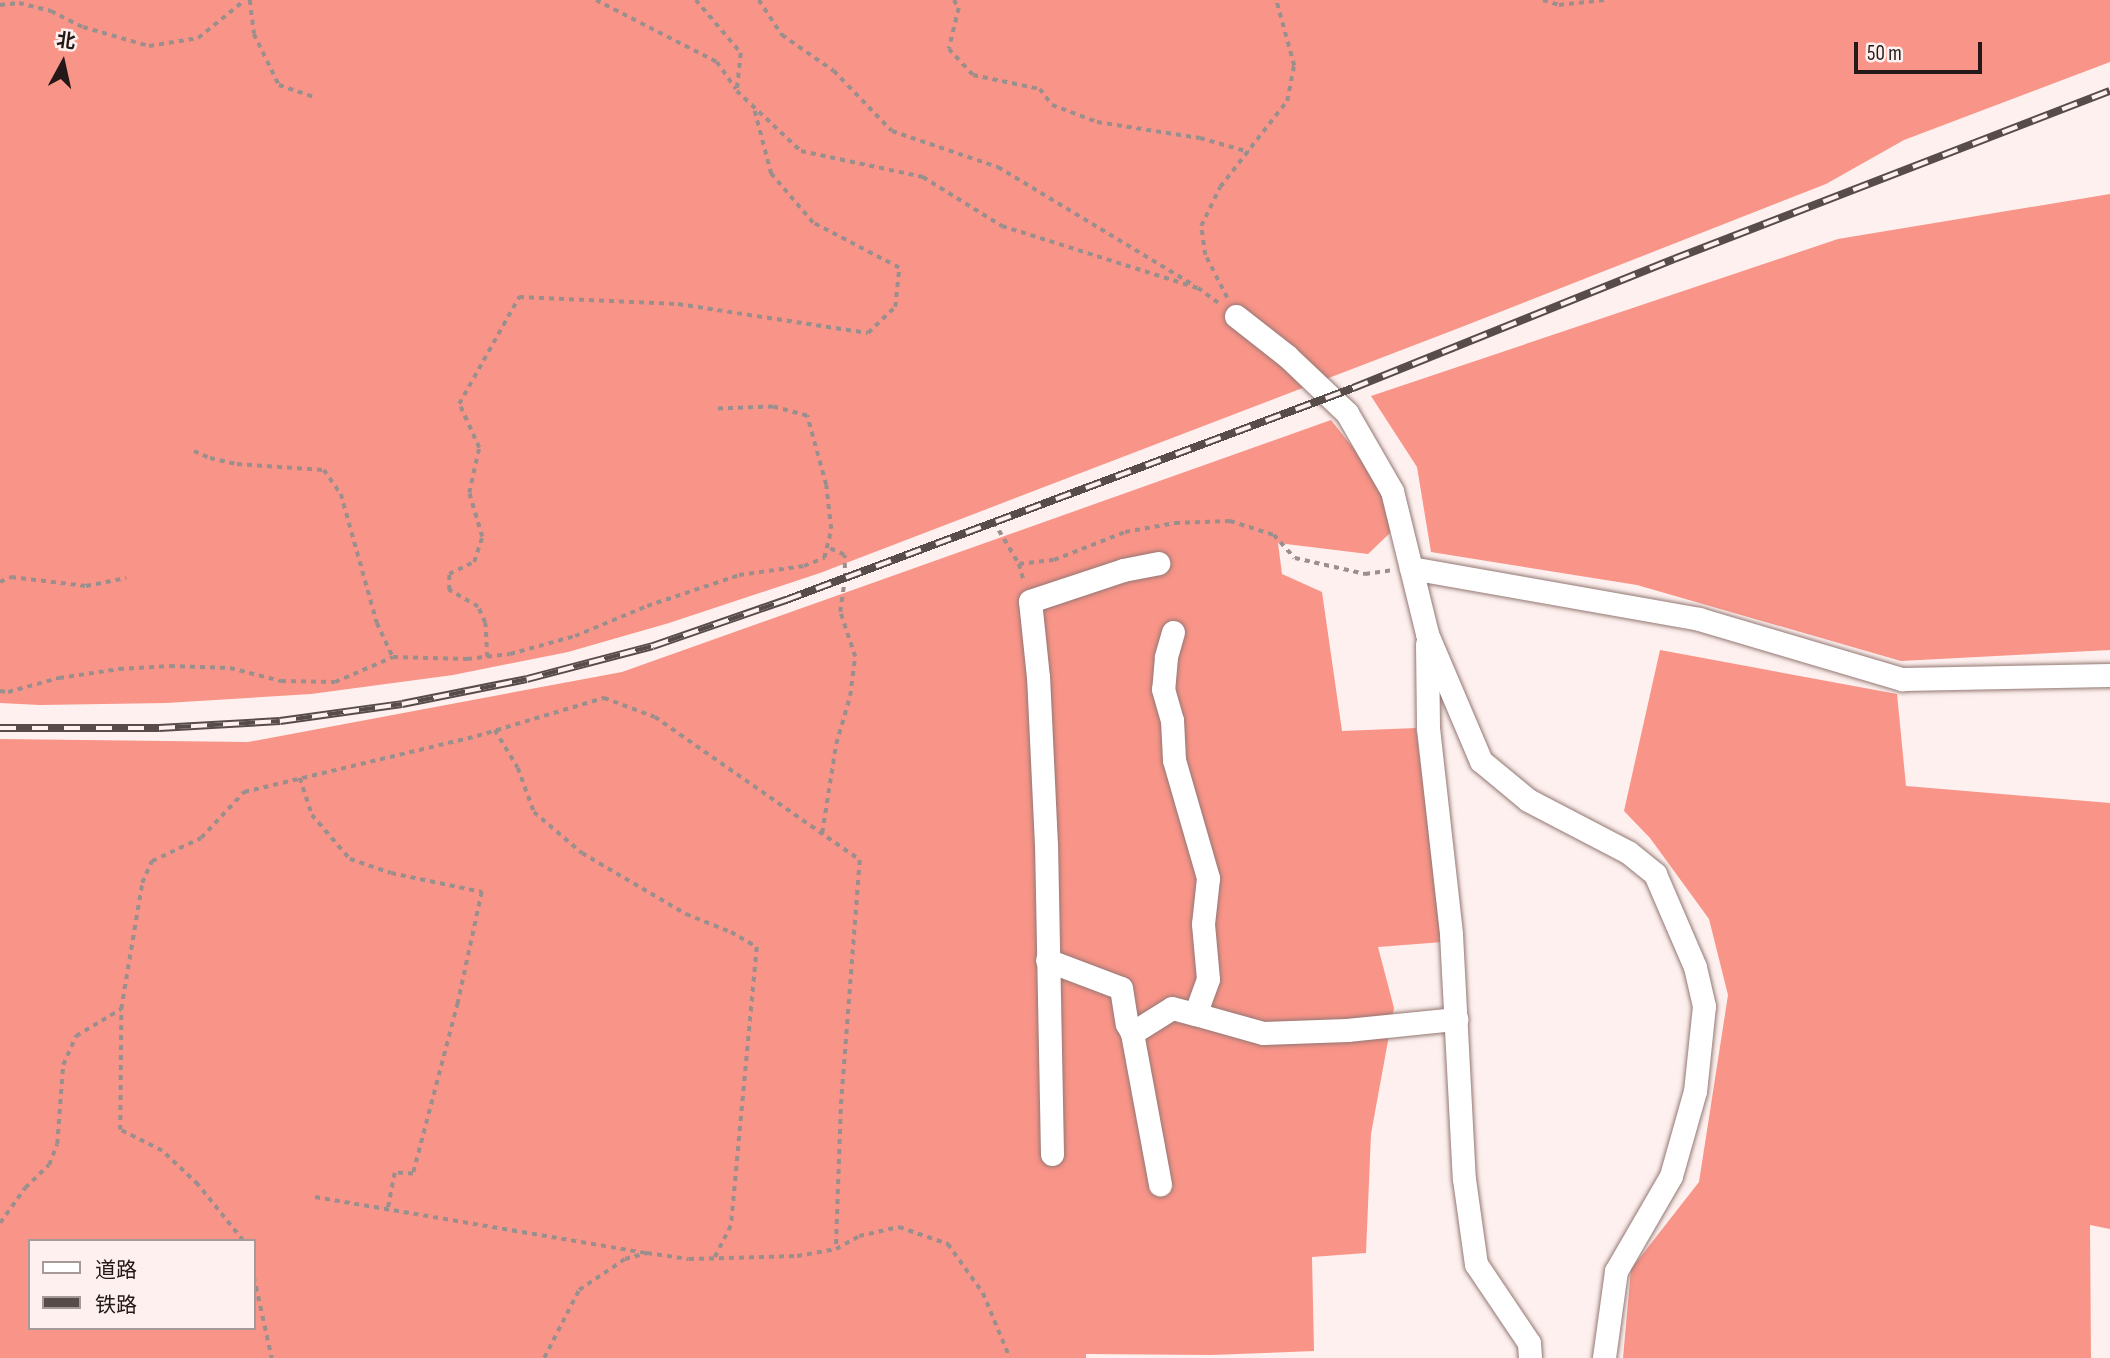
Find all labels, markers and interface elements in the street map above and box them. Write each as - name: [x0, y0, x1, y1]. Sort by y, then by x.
- north arrow: [28, 28, 98, 98]
- scale bar: [1858, 28, 1986, 72]
- text: 北: [55, 29, 77, 54]
- text: 50 m: [1867, 41, 1902, 66]
- legend: [28, 1239, 256, 1330]
- text: 道路: [95, 1258, 137, 1283]
- text: 铁路: [95, 1293, 137, 1318]

